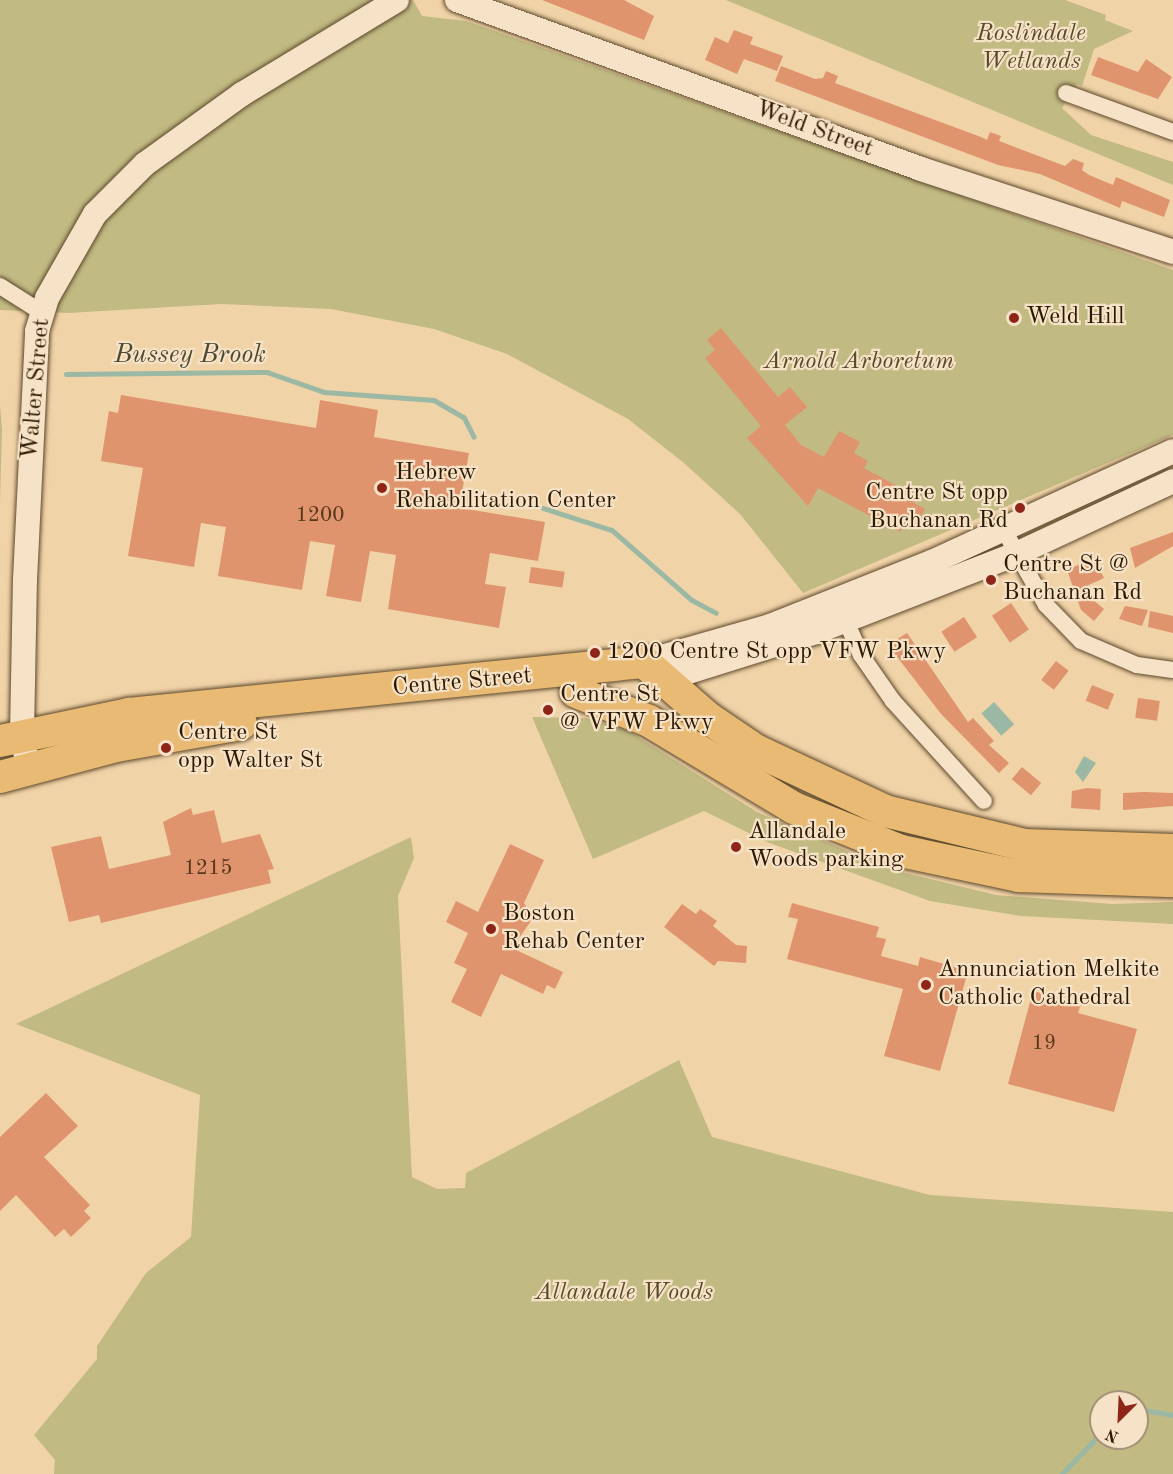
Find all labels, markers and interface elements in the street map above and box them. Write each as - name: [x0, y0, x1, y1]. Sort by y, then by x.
- park label: Roslindale Wetlands: [976, 21, 1086, 77]
- street label: Weld Street: [751, 95, 877, 165]
- place label: Weld Hill: [1026, 304, 1124, 332]
- marker: Weld Hill: [1007, 311, 1021, 325]
- street label: Walter Street: [16, 317, 58, 461]
- water label: Bussey Brook: [114, 340, 266, 372]
- park label: Arnold Arboretum: [764, 349, 954, 377]
- place label: Hebrew Rehabilitation Center: [395, 460, 616, 516]
- marker: Hebrew Rehabilitation Center: [373, 479, 391, 497]
- place label: Centre St opp Buchanan Rd: [865, 480, 1008, 536]
- marker: Centre St opp Buchanan Rd: [1013, 501, 1027, 515]
- house number: 1200: [296, 503, 344, 529]
- place label: Centre St @ Buchanan Rd: [1003, 552, 1142, 608]
- marker: Centre St @ Buchanan Rd: [984, 573, 998, 587]
- place label: 1200 Centre St opp VFW Pkwy: [607, 639, 946, 667]
- marker: 1200 Centre St opp VFW Pkwy: [588, 646, 602, 660]
- street label: Centre Street: [391, 663, 533, 703]
- place label: Centre St @ VFW Pkwy: [560, 682, 714, 738]
- marker: Centre St @ VFW Pkwy: [541, 703, 555, 717]
- place label: Centre St opp Walter St: [178, 720, 323, 776]
- marker: Centre St opp Walter St: [159, 741, 173, 755]
- place label: Allandale Woods parking: [748, 819, 904, 875]
- marker: Allandale Woods parking: [729, 840, 743, 854]
- house number: 1215: [184, 856, 232, 882]
- place label: Boston Rehab Center: [503, 901, 645, 957]
- marker: Boston Rehab Center: [484, 922, 498, 936]
- place label: Annunciation Melkite Catholic Cathedral: [938, 957, 1159, 1013]
- marker: Annunciation Melkite Catholic Cathedral: [919, 978, 933, 992]
- house number: 19: [1032, 1031, 1056, 1057]
- park label: Allandale Woods: [535, 1280, 713, 1308]
- north arrow: [1089, 1390, 1149, 1450]
- text: N: [1104, 1425, 1121, 1444]

